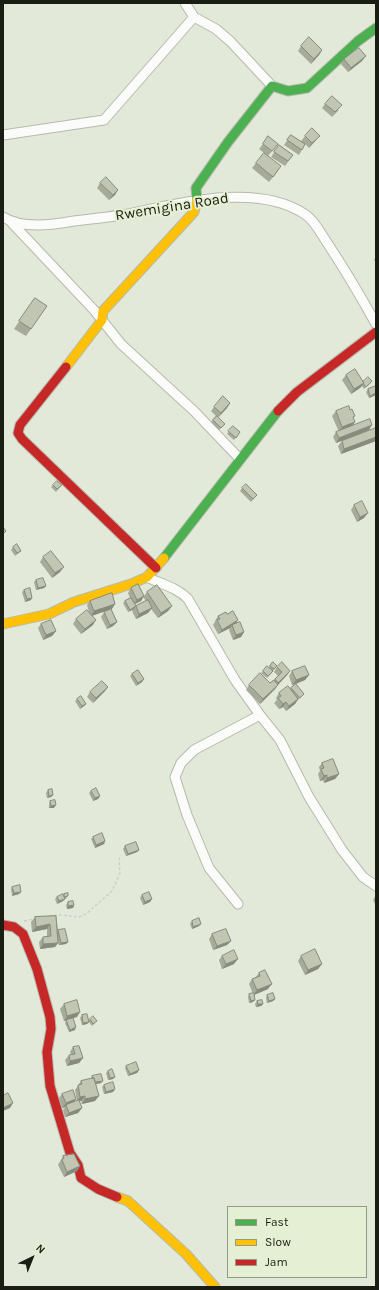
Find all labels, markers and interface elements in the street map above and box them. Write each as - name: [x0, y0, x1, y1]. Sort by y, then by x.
- street label: Rwemigina Road: [114, 189, 230, 225]
- legend: [227, 1206, 367, 1278]
- text: Fast: [265, 1215, 288, 1229]
- text: Slow: [265, 1235, 291, 1249]
- north arrow: [12, 1238, 52, 1278]
- text: N: [33, 1241, 48, 1256]
- text: Jam: [265, 1255, 288, 1269]

